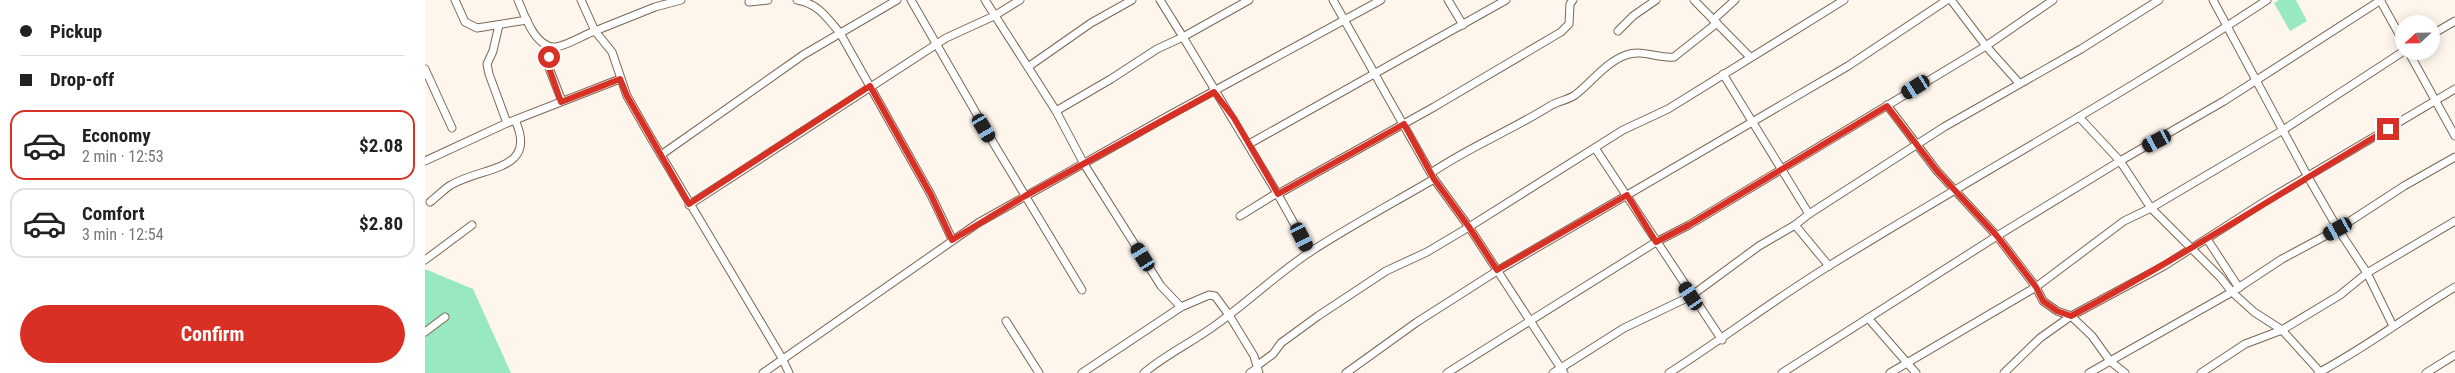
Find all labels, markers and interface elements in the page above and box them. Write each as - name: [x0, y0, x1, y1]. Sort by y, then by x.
- north arrow: [2395, 15, 2440, 60]
- map controls: [2395, 15, 2440, 60]
- text: Pickup: [50, 20, 102, 43]
- route start: [538, 46, 560, 68]
- text: Drop-off: [50, 68, 114, 91]
- car: [1899, 73, 1932, 101]
- car: [970, 111, 997, 145]
- route end: [2377, 118, 2399, 140]
- icon: car: [22, 123, 67, 168]
- text: Economy: [82, 124, 151, 147]
- car: [2140, 127, 2173, 155]
- text: $2.08: [359, 134, 403, 157]
- text: 2 min · 12:53: [82, 147, 164, 166]
- icon: car: [22, 201, 67, 246]
- text: Comfort: [82, 202, 145, 225]
- text: $2.80: [359, 212, 403, 235]
- car: [2321, 215, 2354, 243]
- car: [1288, 220, 1315, 254]
- text: 3 min · 12:54: [82, 225, 164, 244]
- car: [1128, 240, 1157, 274]
- car: [1676, 279, 1705, 313]
- button: Confirm: [20, 305, 405, 363]

